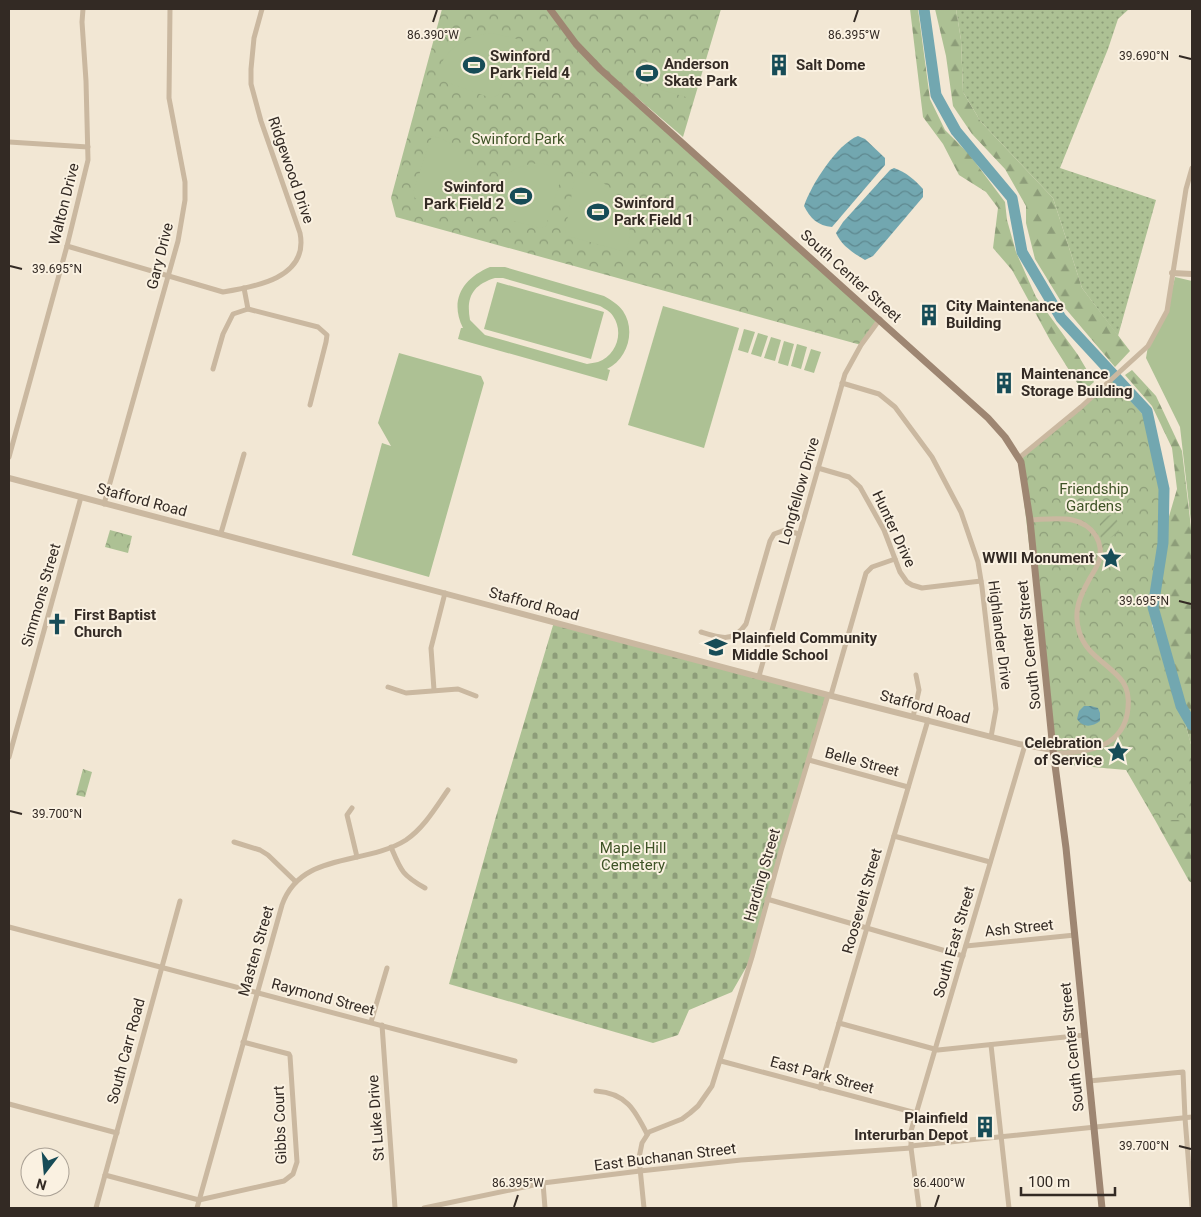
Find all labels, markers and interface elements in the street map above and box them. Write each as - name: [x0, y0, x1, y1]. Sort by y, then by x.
- text: 86.390°W: [407, 28, 459, 42]
- text: 86.395°W: [828, 28, 880, 42]
- place label: Swinford Park Field 4: [490, 47, 570, 82]
- text: 39.690°N: [1119, 49, 1169, 63]
- sports icon: Swinford Park Field 4: [461, 52, 487, 78]
- building icon: Salt Dome: [766, 52, 792, 78]
- place label: Anderson Skate Park: [664, 55, 738, 90]
- place label: Salt Dome: [796, 56, 865, 74]
- sports icon: Anderson Skate Park: [634, 60, 660, 86]
- street label: Ridgewood Drive: [264, 114, 318, 226]
- park label: Swinford Park: [471, 130, 565, 148]
- street label: Walton Drive: [45, 161, 83, 247]
- place label: Swinford Park Field 2: [424, 178, 504, 213]
- sports icon: Swinford Park Field 2: [508, 183, 534, 209]
- place label: Swinford Park Field 1: [614, 194, 694, 229]
- sports icon: Swinford Park Field 1: [585, 199, 611, 225]
- street label: Gary Drive: [143, 221, 177, 291]
- street label: South Center Street: [797, 226, 905, 326]
- text: 39.695°N: [32, 262, 82, 276]
- place label: City Maintenance Building: [946, 297, 1064, 332]
- building icon: City Maintenance Building: [916, 302, 942, 328]
- place label: Maintenance Storage Building: [1021, 365, 1133, 400]
- building icon: Maintenance Storage Building: [991, 370, 1017, 396]
- street label: Longfellow Drive: [775, 435, 823, 547]
- street label: Stafford Road: [95, 479, 189, 521]
- park label: Friendship Gardens: [1059, 480, 1129, 515]
- street label: Hunter Drive: [868, 488, 920, 570]
- street label: Simmons Street: [18, 541, 64, 649]
- place icon: WWII Monument: [1098, 545, 1124, 571]
- place label: WWII Monument: [982, 549, 1094, 567]
- street label: Highlander Drive: [984, 579, 1016, 691]
- street label: South Center Street: [1013, 579, 1045, 711]
- street label: Stafford Road: [487, 583, 581, 625]
- text: 39.695°N: [1119, 594, 1169, 608]
- place label: First Baptist Church: [74, 606, 156, 641]
- church icon: First Baptist Church: [44, 611, 70, 637]
- place label: Plainfield Community Middle School: [732, 629, 878, 664]
- school or university icon: Plainfield Community Middle School: [703, 634, 729, 660]
- street label: Stafford Road: [878, 686, 972, 728]
- place label: Celebration of Service: [1024, 734, 1102, 769]
- place icon: Celebration of Service: [1105, 739, 1131, 765]
- street label: Belle Street: [823, 743, 901, 781]
- text: 39.700°N: [32, 807, 82, 821]
- street label: Harding Street: [740, 826, 784, 924]
- park label: Maple Hill Cemetery: [600, 839, 666, 874]
- street label: Roosevelt Street: [838, 846, 886, 956]
- street label: South East Street: [929, 884, 979, 1000]
- street label: Masten Street: [234, 904, 278, 998]
- street label: Ash Street: [984, 915, 1054, 941]
- street label: Raymond Street: [269, 975, 377, 1019]
- street label: South Center Street: [1056, 981, 1088, 1113]
- street label: South Carr Road: [103, 996, 149, 1106]
- street label: East Park Street: [768, 1053, 876, 1098]
- street label: St Luke Drive: [364, 1074, 388, 1162]
- street label: Gibbs Court: [270, 1085, 290, 1165]
- place label: Plainfield Interurban Depot: [854, 1109, 968, 1144]
- building icon: Plainfield Interurban Depot: [972, 1114, 998, 1140]
- street label: East Buchanan Street: [593, 1139, 737, 1175]
- text: 39.700°N: [1119, 1139, 1169, 1153]
- north arrow: [20, 1147, 70, 1197]
- scale bar: [1021, 1164, 1115, 1196]
- text: 100 m: [1028, 1173, 1070, 1191]
- text: N: [34, 1175, 48, 1194]
- text: 86.395°W: [492, 1176, 544, 1190]
- text: 86.400°W: [913, 1176, 965, 1190]

